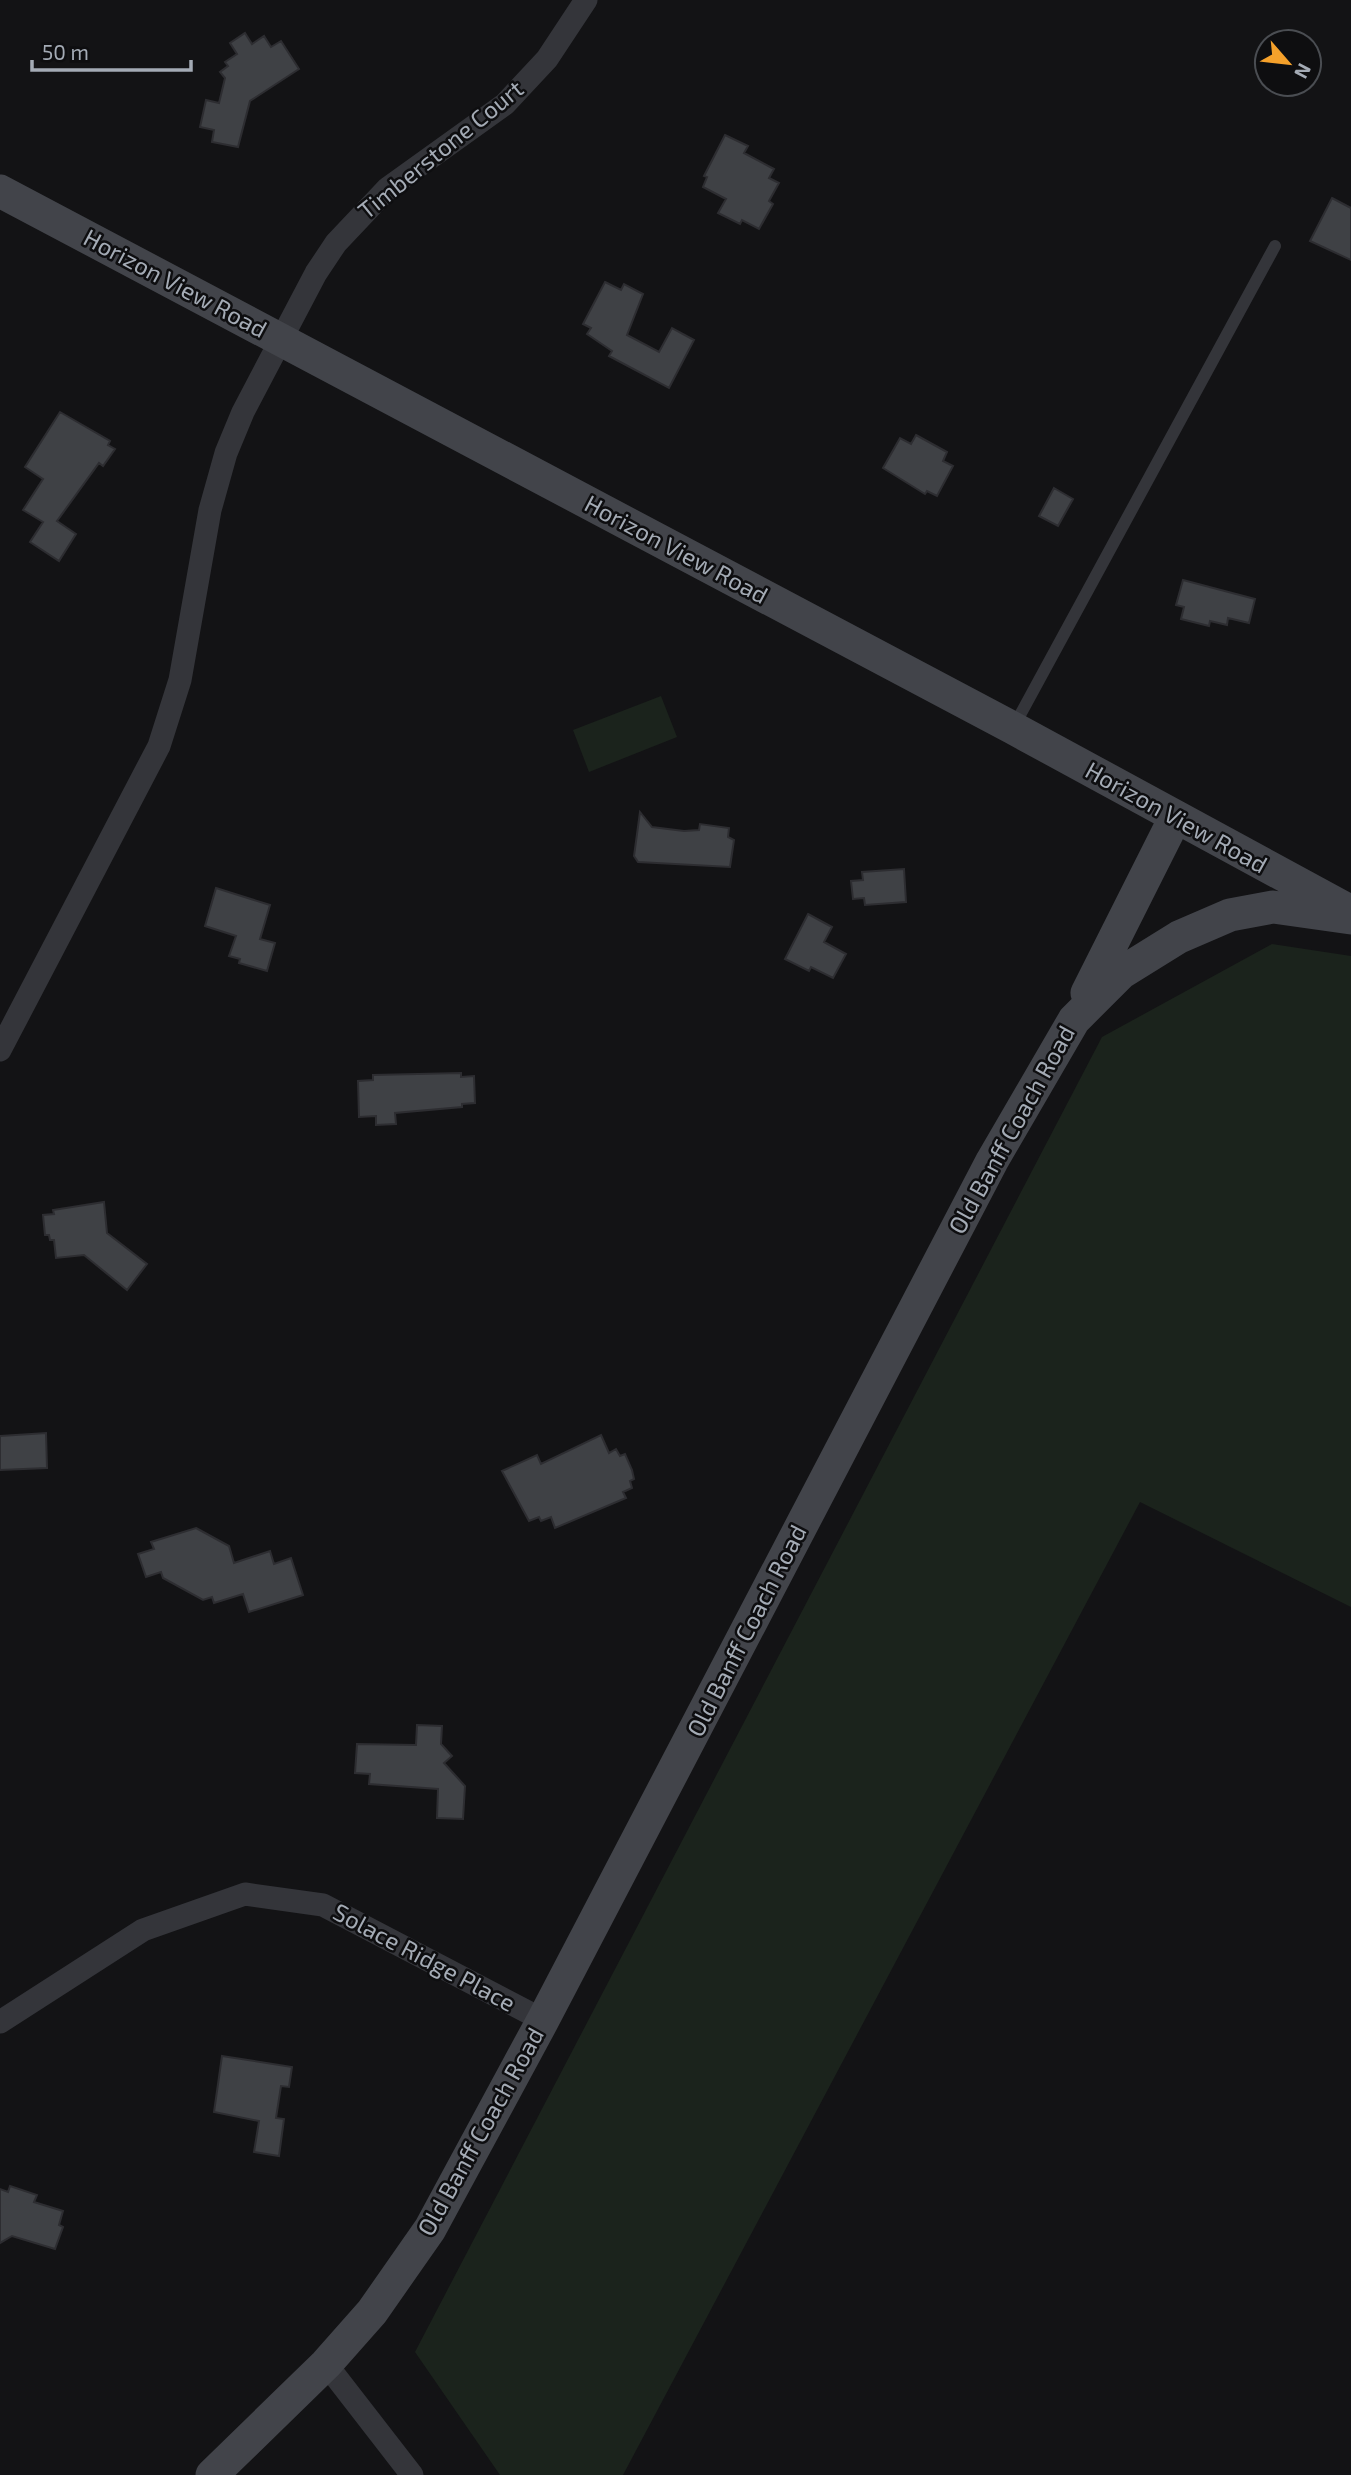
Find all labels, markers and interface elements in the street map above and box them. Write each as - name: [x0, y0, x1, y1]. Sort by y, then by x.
- scale bar: [32, 28, 191, 72]
- north arrow: [1253, 28, 1323, 98]
- text: 50 m: [42, 39, 89, 64]
- text: N: [1290, 60, 1317, 83]
- street label: Timberstone Court: [352, 73, 528, 224]
- street label: Horizon View Road: [79, 222, 272, 343]
- street label: Horizon View Road: [580, 488, 773, 609]
- street label: Horizon View Road: [1081, 755, 1273, 879]
- street label: Old Banff Coach Road: [941, 1020, 1080, 1238]
- street label: Old Banff Coach Road: [680, 1520, 812, 1741]
- street label: Solace Ridge Place: [329, 1896, 521, 2017]
- street label: Old Banff Coach Road: [410, 2022, 549, 2240]

